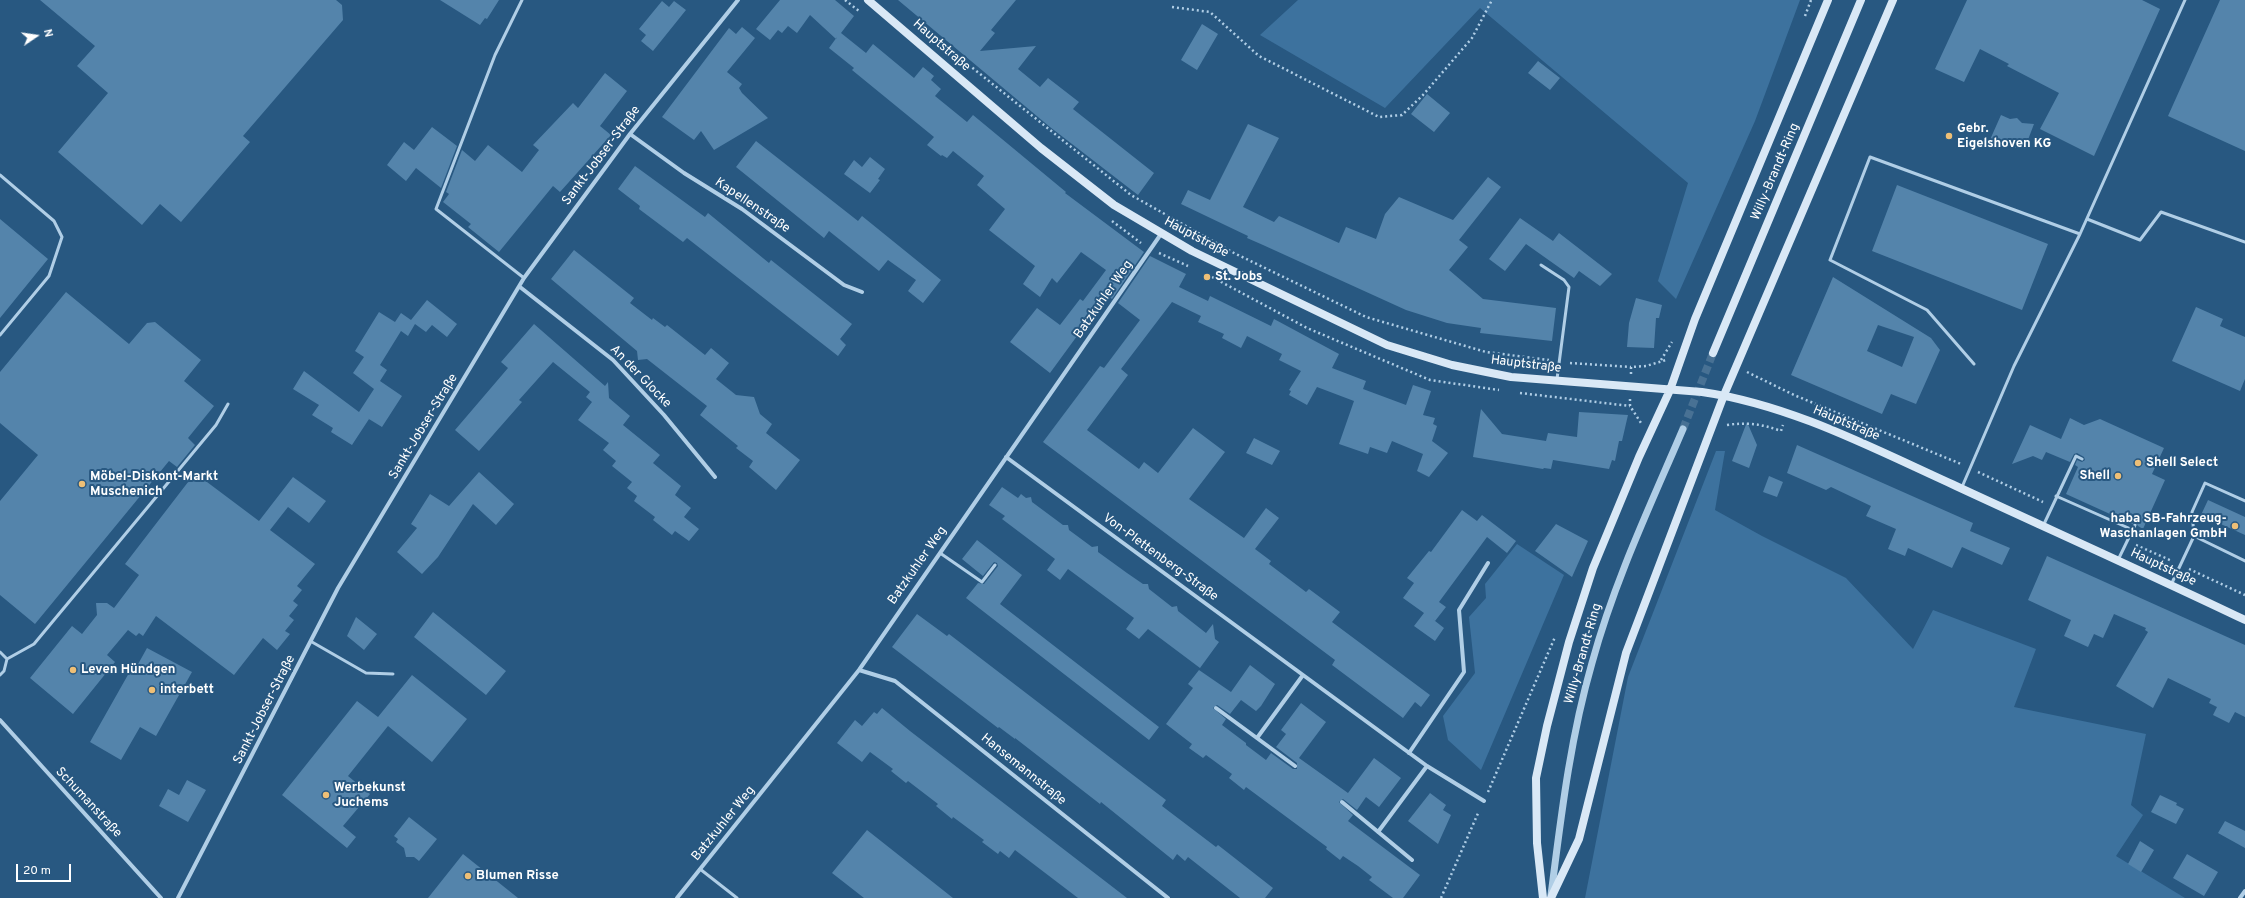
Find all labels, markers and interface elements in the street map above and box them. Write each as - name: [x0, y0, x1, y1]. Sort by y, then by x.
- north arrow: [16, 16, 56, 56]
- street label: Hauptstraße: [909, 17, 973, 75]
- text: N: [40, 28, 55, 39]
- street label: Sankt-Jobser-Straße: [560, 103, 644, 209]
- street label: Willy-Brandt-Ring: [1748, 121, 1804, 223]
- place label: Gebr. Eigelshoven KG: [1957, 121, 2051, 152]
- marker: Gebr. Eigelshoven KG: [1944, 131, 1954, 141]
- street label: Kapellenstraße: [711, 175, 793, 237]
- street label: Hauptstraße: [1161, 214, 1231, 262]
- street label: Batzkuhler Weg: [1071, 258, 1137, 342]
- place label: St. Jobs: [1215, 269, 1262, 285]
- marker: St. Jobs: [1202, 272, 1212, 282]
- street label: An der Glocke: [606, 342, 674, 412]
- street label: Hauptstraße: [1490, 353, 1562, 377]
- street label: Sankt-Jobser-Straße: [386, 371, 462, 483]
- street label: Hauptstraße: [1810, 403, 1882, 445]
- place label: Shell Select: [2146, 455, 2218, 471]
- marker: Shell Select: [2133, 458, 2143, 468]
- place label: Shell: [2079, 468, 2110, 484]
- place label: Möbel-Diskont-Markt Muschenich: [90, 469, 218, 500]
- marker: Shell: [2113, 471, 2123, 481]
- marker: Möbel-Diskont-Markt Muschenich: [77, 479, 87, 489]
- street label: Von-Plettenberg-Straße: [1099, 511, 1221, 605]
- place label: haba SB-Fahrzeug- Waschanlagen GmbH: [2099, 511, 2227, 542]
- marker: haba SB-Fahrzeug- Waschanlagen GmbH: [2230, 521, 2240, 531]
- street label: Batzkuhler Weg: [885, 524, 951, 608]
- street label: Hauptstraße: [2127, 546, 2199, 590]
- street label: Willy-Brandt-Ring: [1562, 602, 1606, 706]
- street label: Sankt-Jobser-Straße: [231, 653, 299, 767]
- place label: Leven Hündgen: [81, 662, 175, 678]
- marker: Leven Hündgen: [68, 665, 78, 675]
- place label: interbett: [160, 682, 214, 698]
- marker: interbett: [147, 685, 157, 695]
- street label: Hansemannstraße: [977, 731, 1069, 809]
- street label: Schumanstraße: [51, 765, 125, 841]
- place label: Werbekunst Juchems: [334, 780, 406, 811]
- street label: Batzkuhler Weg: [689, 783, 759, 865]
- marker: Werbekunst Juchems: [321, 790, 331, 800]
- scale bar: [18, 856, 73, 882]
- text: 20 m: [23, 863, 51, 879]
- place label: Blumen Risse: [476, 868, 559, 884]
- marker: Blumen Risse: [463, 871, 473, 881]

